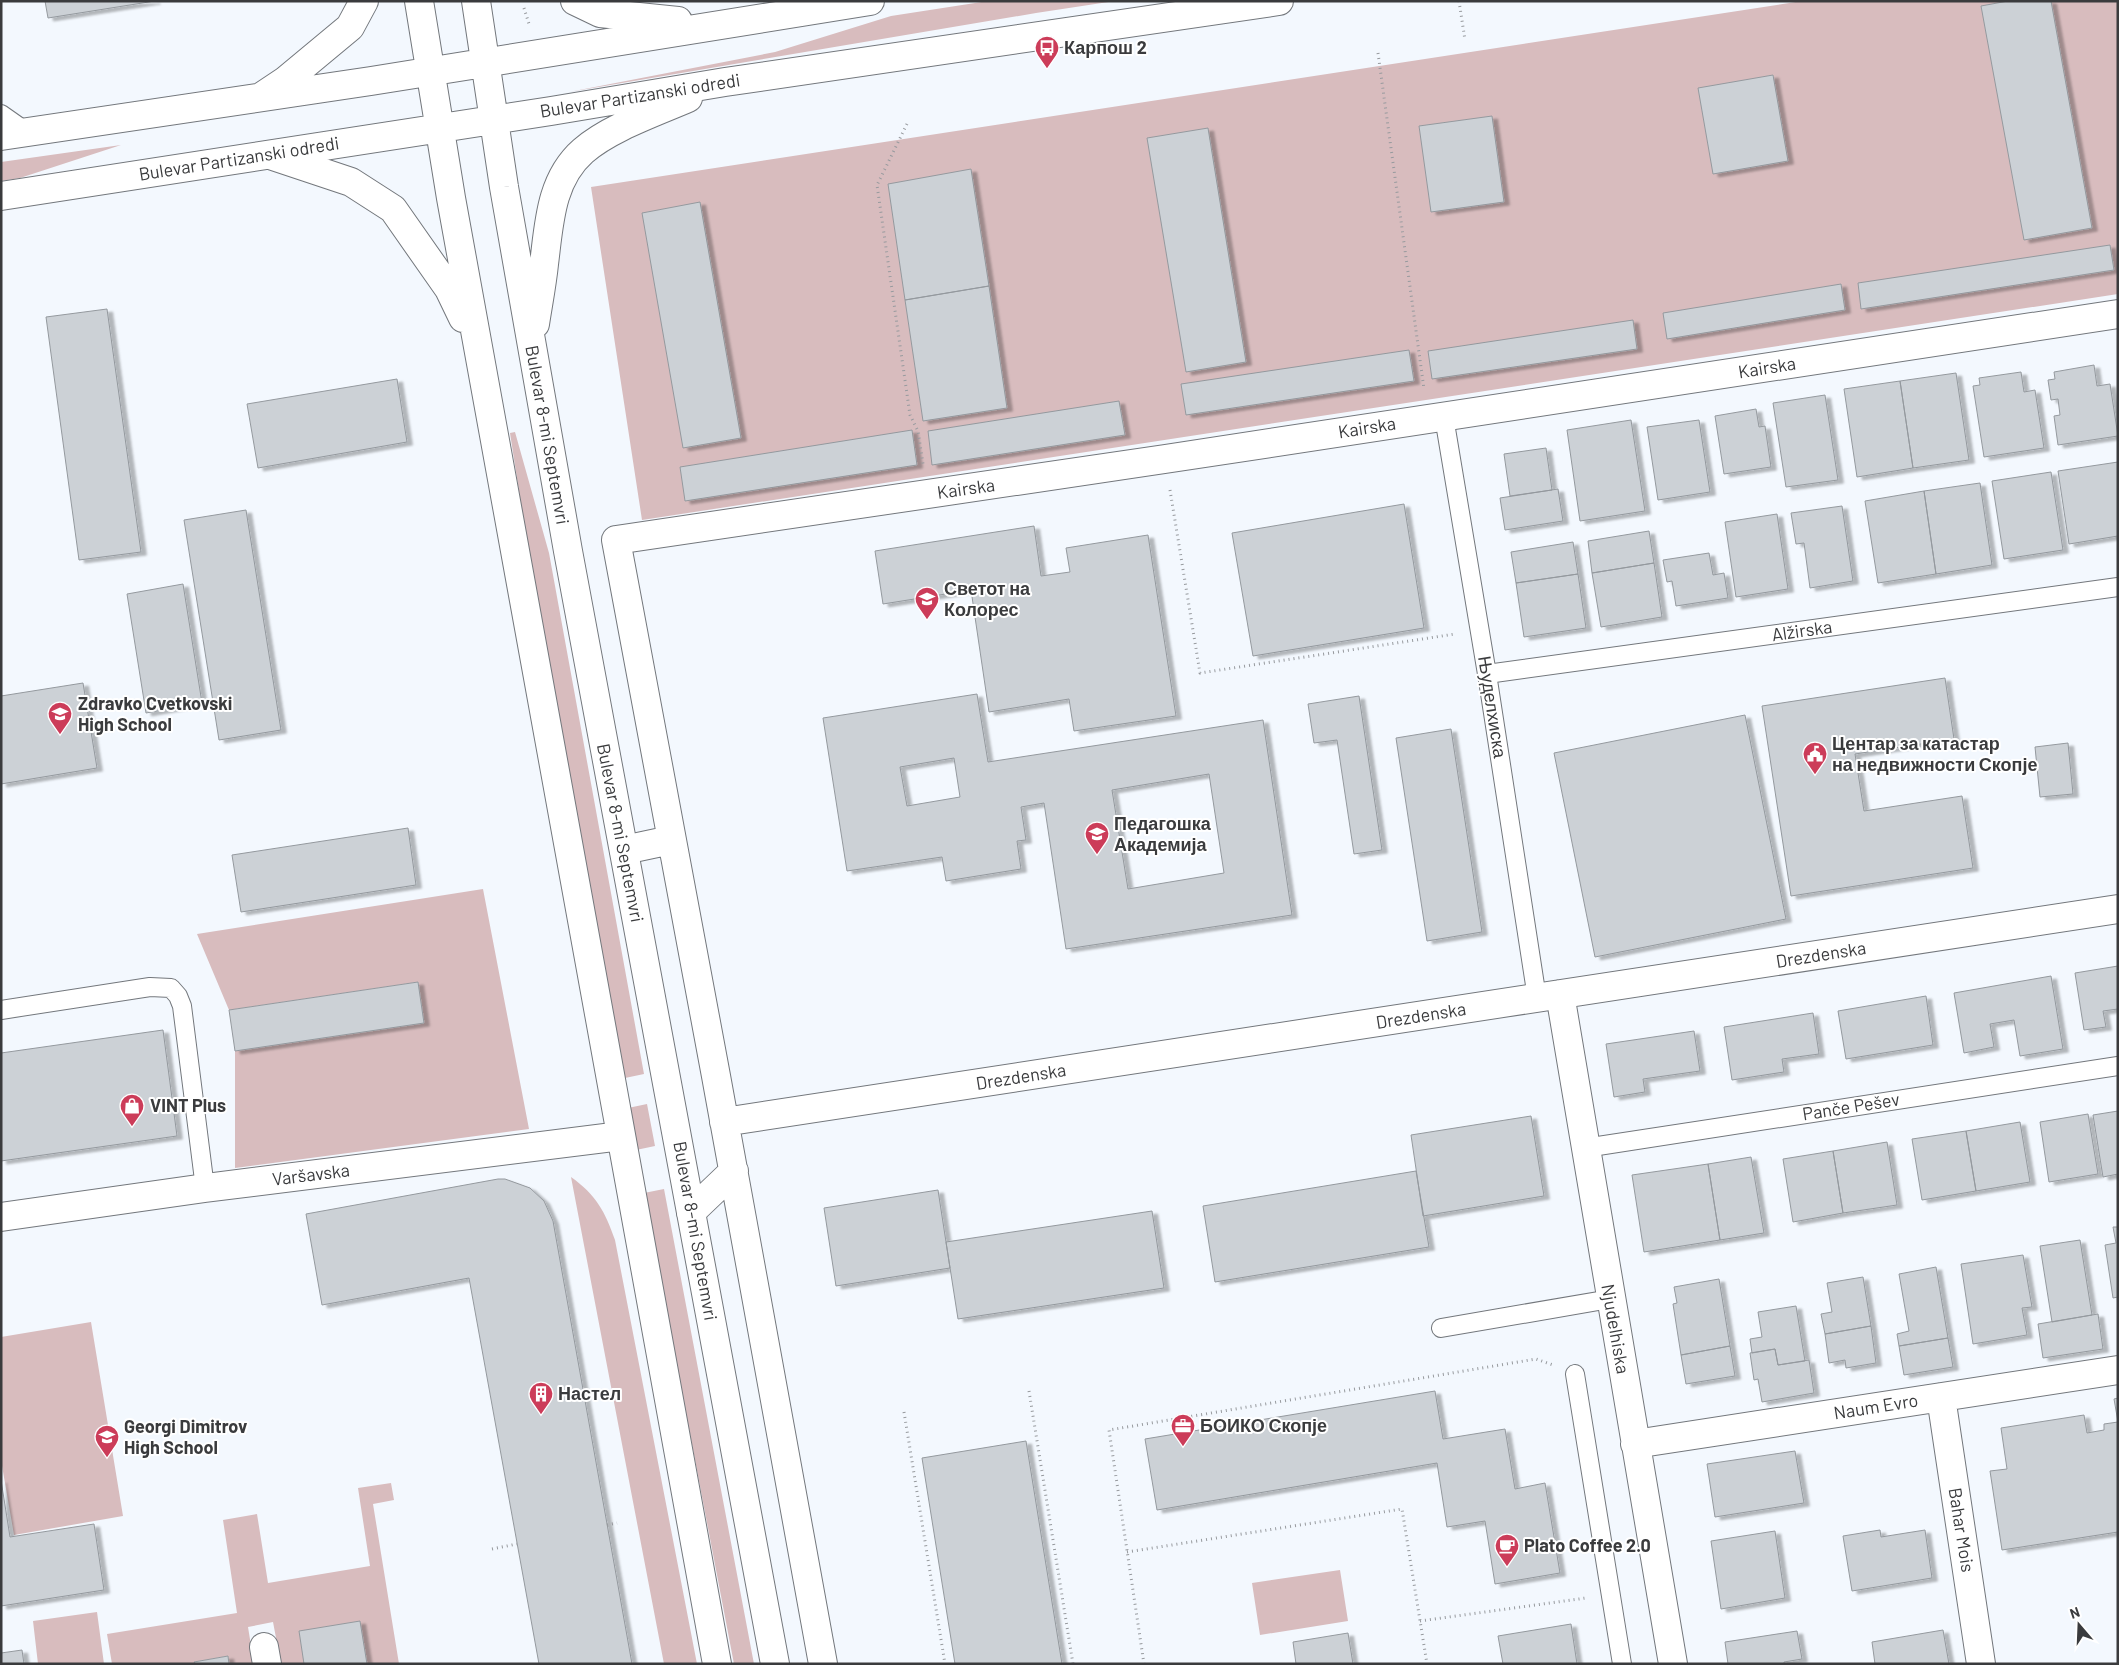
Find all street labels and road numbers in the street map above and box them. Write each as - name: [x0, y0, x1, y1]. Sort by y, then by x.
- street label: Bulevar Partizanski odredi: [538, 68, 742, 122]
- street label: Bulevar Partizanski odredi: [137, 131, 341, 185]
- street label: Bulevar 8-mi Septemvri: [521, 343, 575, 526]
- street label: Kairska: [1736, 352, 1797, 382]
- street label: Kairska: [1336, 412, 1397, 442]
- street label: Kairska: [936, 473, 996, 503]
- street label: Alžirska: [1770, 615, 1834, 645]
- street label: Њуделхиска: [1474, 654, 1512, 761]
- street label: Bulevar 8-mi Septemvri: [593, 741, 649, 924]
- street label: Drezdenska: [1774, 936, 1868, 972]
- street label: Drezdenska: [1374, 997, 1468, 1033]
- street label: Drezdenska: [974, 1058, 1068, 1094]
- street label: Panče Pešev: [1801, 1087, 1902, 1125]
- street label: Bulevar 8-mi Septemvri: [669, 1139, 723, 1322]
- street label: Varšavska: [271, 1158, 351, 1190]
- street label: Njudelhiska: [1597, 1282, 1635, 1375]
- street label: Naum Evro: [1832, 1388, 1920, 1424]
- street label: Bahar Mois: [1944, 1486, 1980, 1574]

